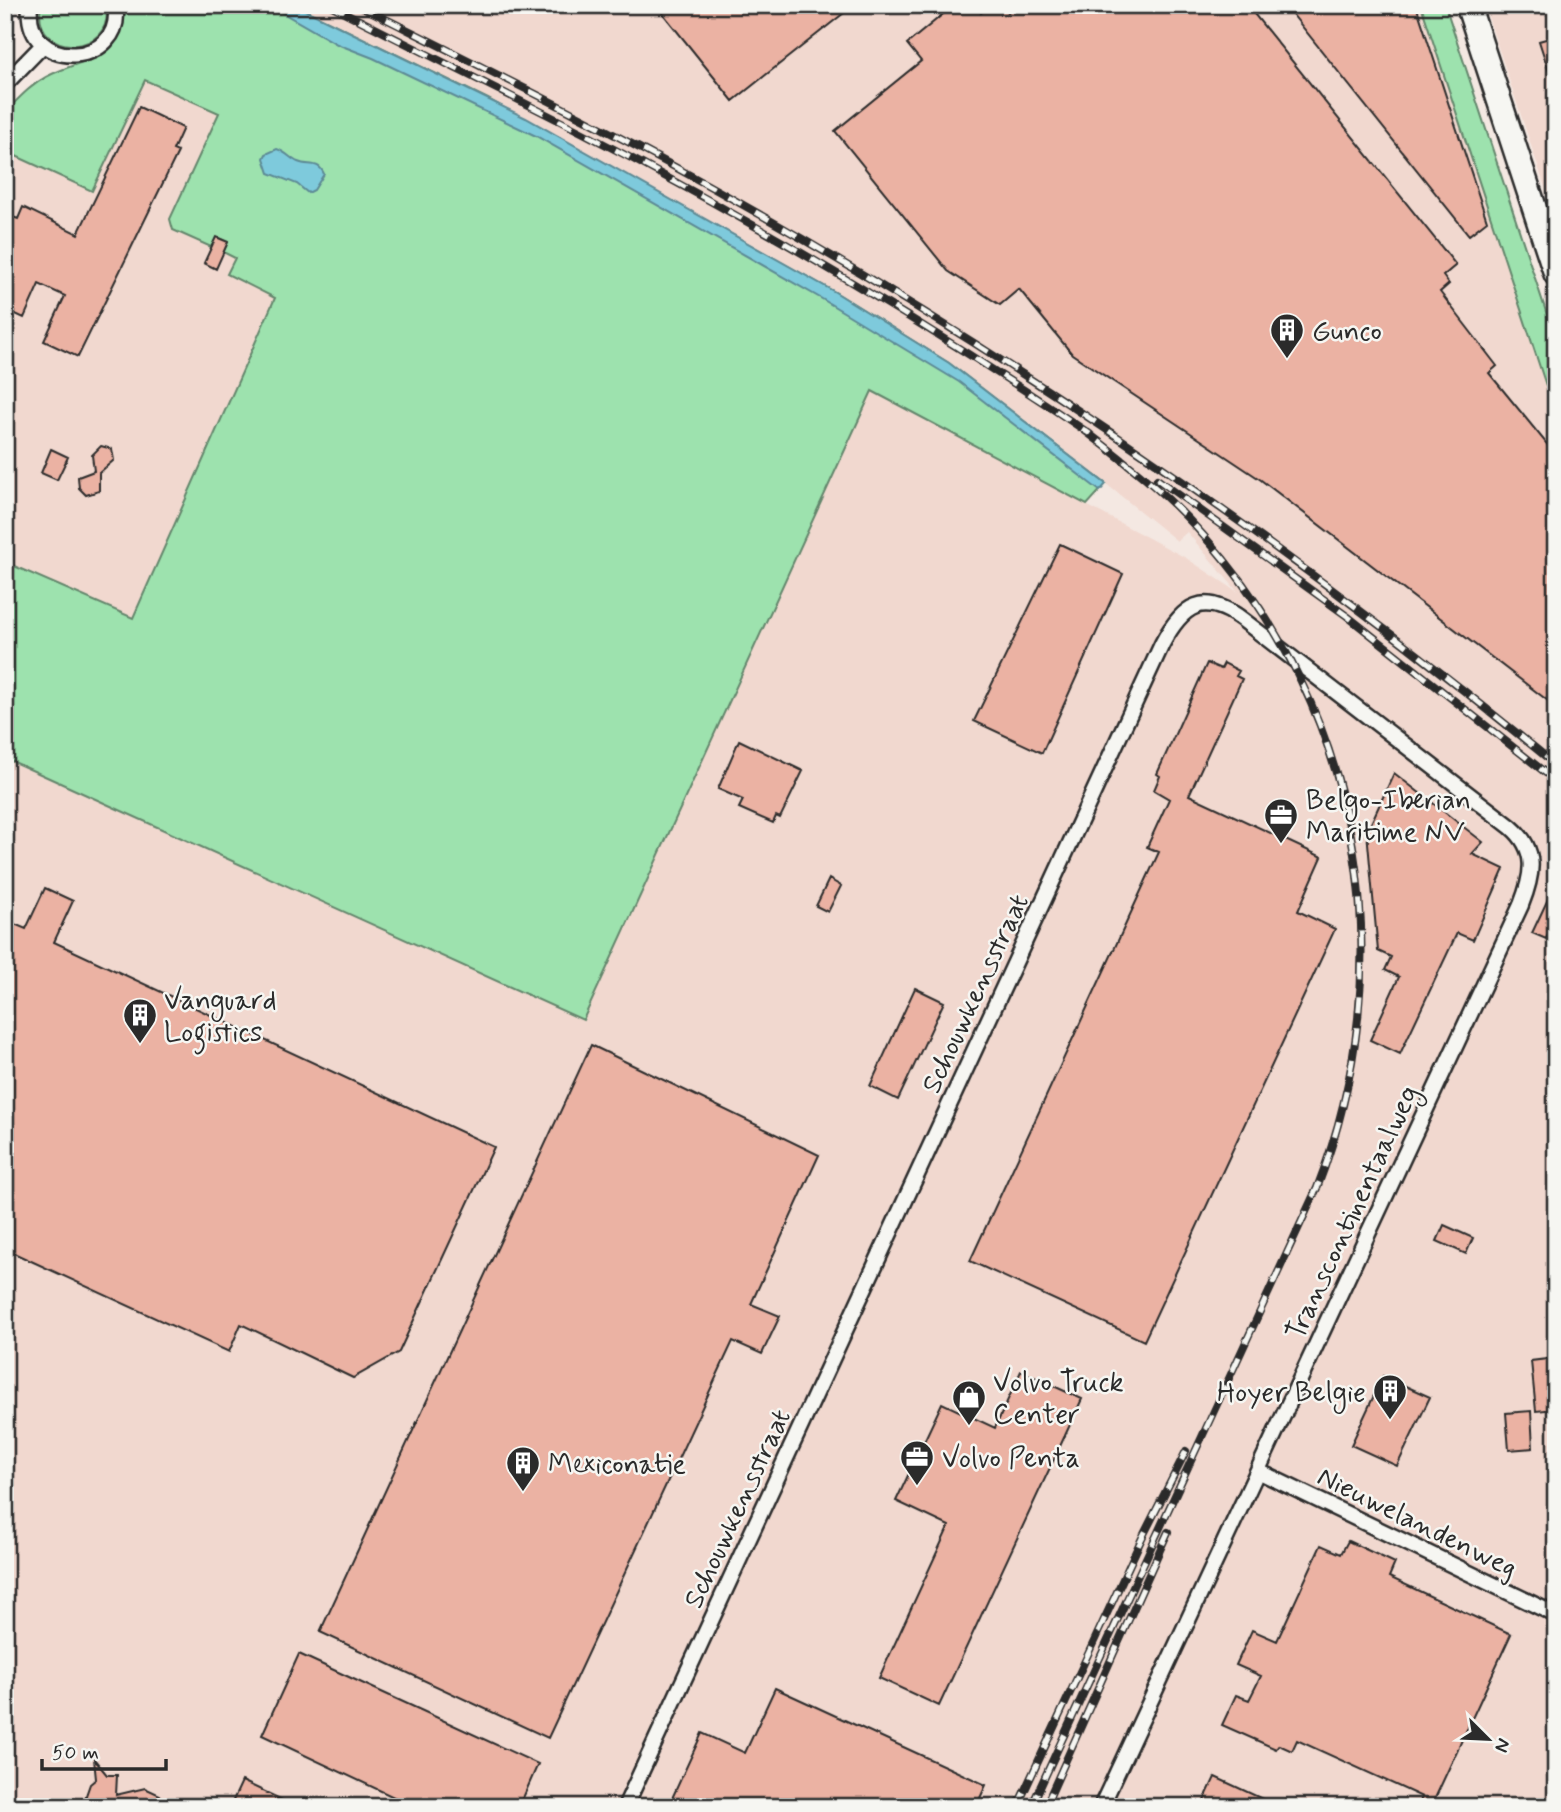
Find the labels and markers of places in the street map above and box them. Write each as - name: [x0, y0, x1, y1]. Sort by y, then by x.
- building icon: Gunco: [1268, 311, 1306, 360]
- place label: Gunco: [1312, 314, 1382, 351]
- place label: Belgo-Iberian Maritime NV: [1306, 783, 1471, 852]
- office icon: Belgo-Iberian Maritime NV: [1262, 796, 1300, 845]
- place label: Vanguard Logistics: [164, 983, 276, 1055]
- building icon: Vanguard Logistics: [121, 996, 159, 1045]
- place label: Volvo Truck Center: [993, 1365, 1124, 1434]
- building icon: Hoyer Belgie: [1371, 1372, 1409, 1421]
- place label: Hoyer Belgie: [1217, 1375, 1366, 1414]
- shop icon: Volvo Truck Center: [950, 1378, 988, 1427]
- office icon: Volvo Penta: [898, 1438, 936, 1487]
- place label: Volvo Penta: [942, 1441, 1080, 1478]
- building icon: Mexiconatie: [504, 1444, 542, 1493]
- place label: Mexiconatie: [548, 1447, 686, 1484]

